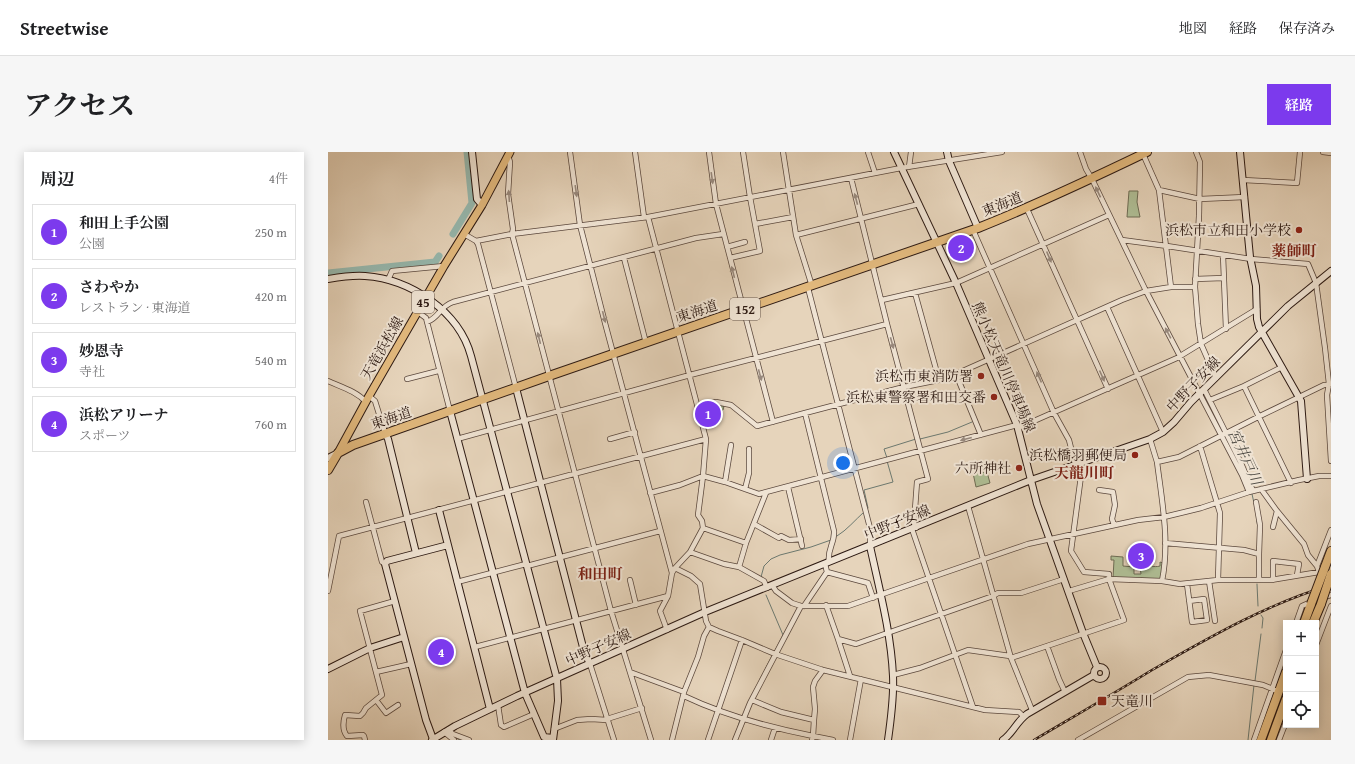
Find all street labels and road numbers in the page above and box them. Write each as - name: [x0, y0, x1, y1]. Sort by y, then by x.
- street label: 東海道: [979, 187, 1025, 221]
- road number: 45: [412, 291, 434, 313]
- street label: 東海道: [674, 295, 720, 327]
- road number: 152: [730, 298, 760, 320]
- street label: 熊小松天竜川停車場線: [967, 299, 1041, 435]
- street label: 天竜浜松線: [356, 313, 408, 383]
- street label: 中野子安線: [1161, 352, 1225, 416]
- street label: 東海道: [368, 402, 414, 434]
- street label: 中野子安線: [861, 500, 933, 544]
- street label: 中野子安線: [562, 624, 634, 670]

